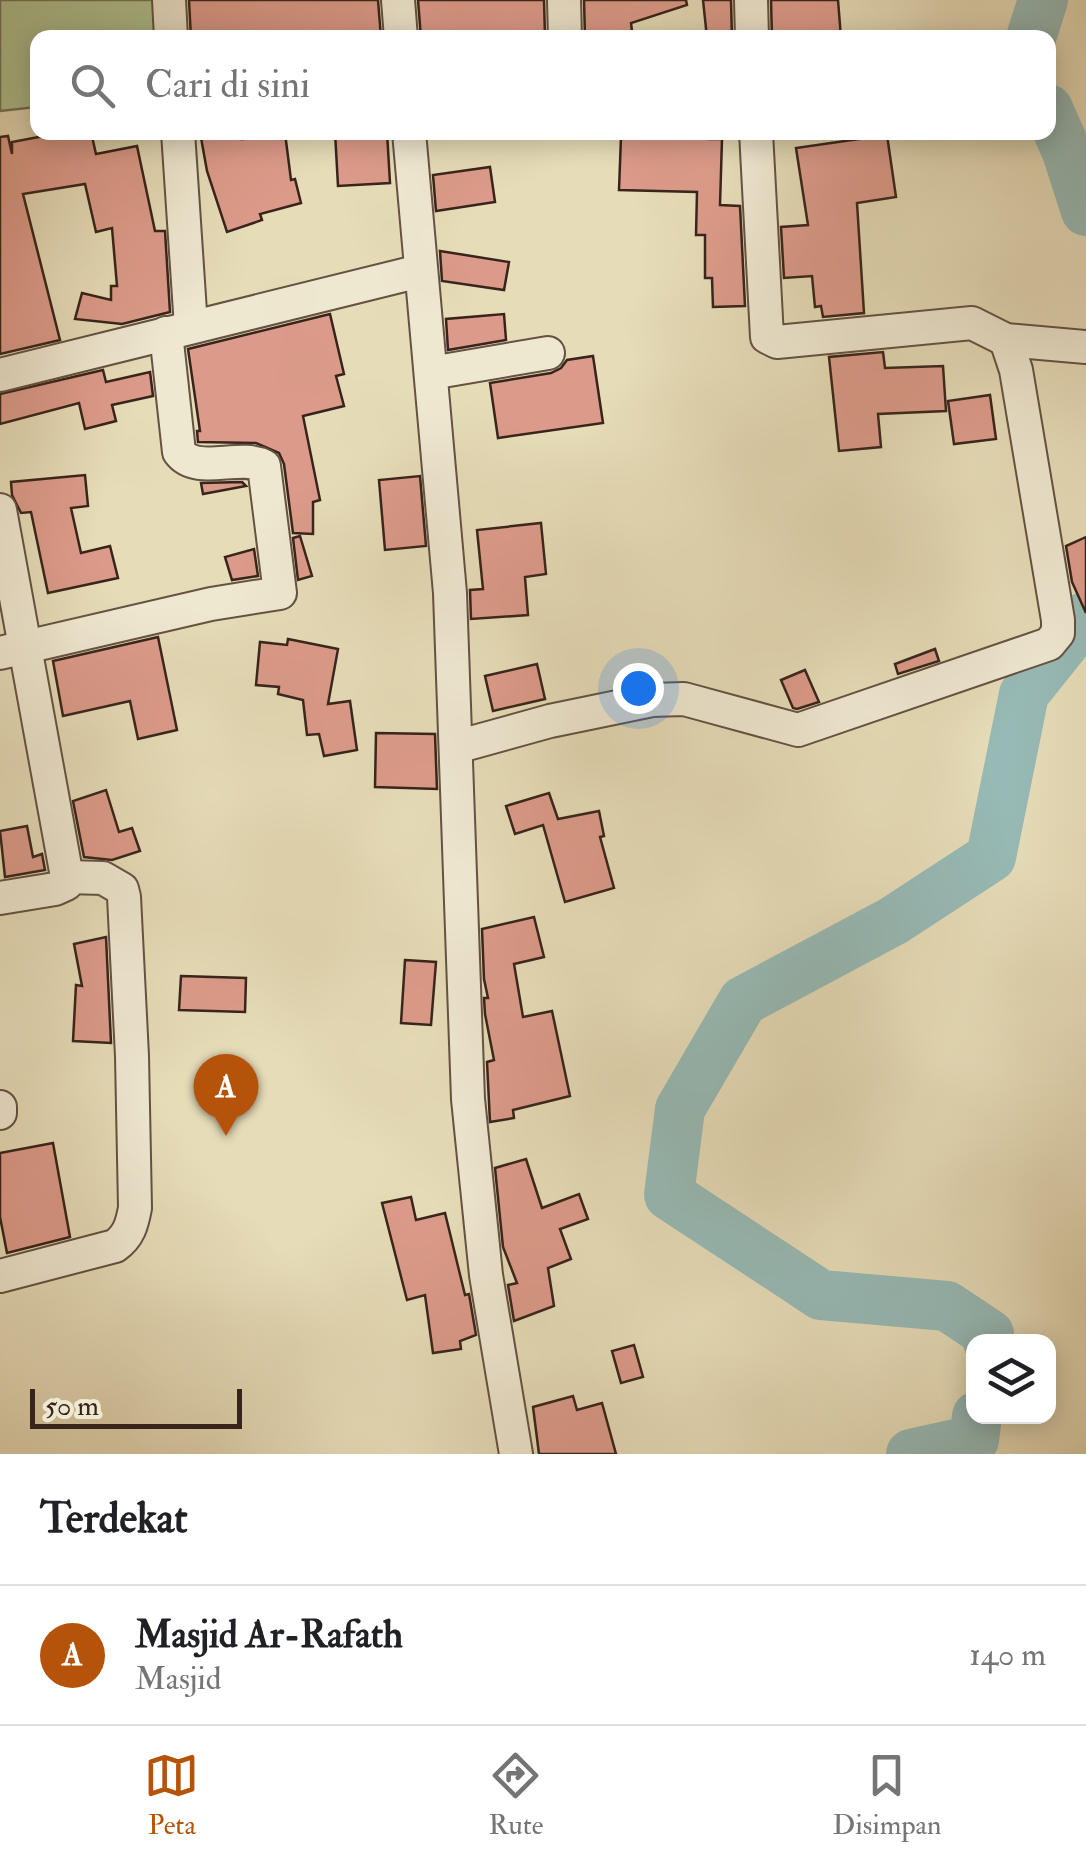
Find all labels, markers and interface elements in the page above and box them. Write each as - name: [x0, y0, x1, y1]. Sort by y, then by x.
- search box: [30, 30, 1056, 140]
- icon: search: [65, 58, 120, 113]
- text: Cari di sini: [145, 61, 310, 109]
- your location: [613, 663, 664, 714]
- pin: A: [194, 1054, 258, 1136]
- map controls: [966, 1334, 1056, 1424]
- button: layers: [966, 1334, 1056, 1424]
- scale bar: [30, 1384, 242, 1428]
- text: 50 m: [45, 1389, 99, 1424]
- text: Terdekat: [40, 1493, 188, 1545]
- text: Masjid Ar-Rafath: [135, 1611, 403, 1659]
- text: A: [62, 1635, 83, 1675]
- text: 140 m: [969, 1635, 1046, 1675]
- text: Masjid: [135, 1659, 221, 1699]
- tab: Peta: [144, 1748, 199, 1843]
- tab: Rute: [488, 1748, 543, 1843]
- tab: Disimpan: [832, 1748, 942, 1843]

